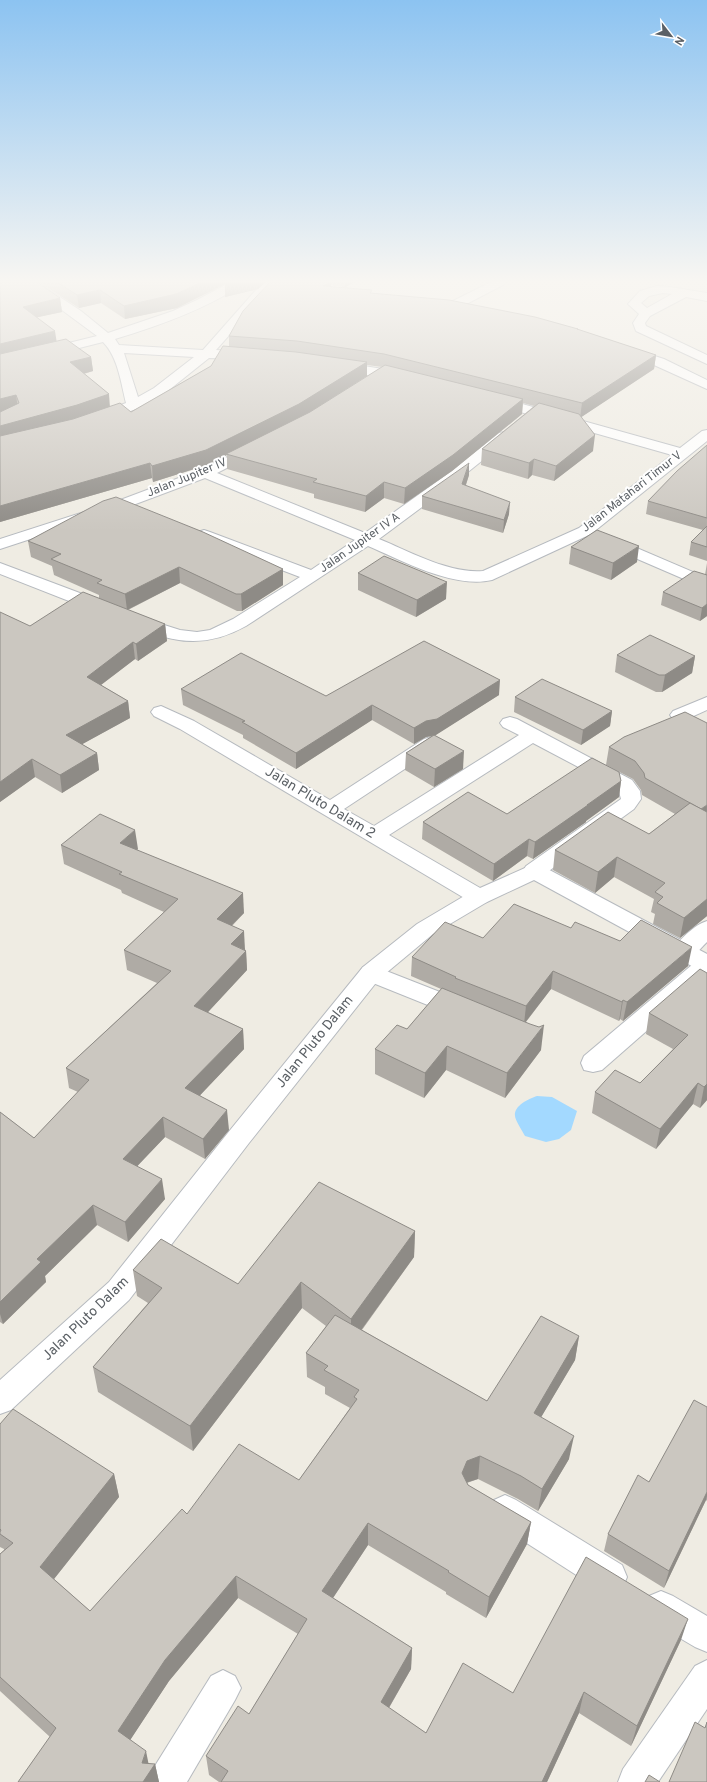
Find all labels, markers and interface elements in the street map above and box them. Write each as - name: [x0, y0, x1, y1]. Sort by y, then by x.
- north arrow: [651, 16, 691, 56]
- text: N: [671, 34, 687, 48]
- street label: Jalan Matahari Timur V: [578, 448, 686, 536]
- street label: Jalan Jupiter IV: [145, 455, 230, 501]
- street label: Jalan Jupiter IV A: [317, 509, 403, 577]
- street label: Jalan Pluto Dalam 2: [262, 763, 378, 843]
- street label: Jalan Pluto Dalam: [273, 992, 357, 1092]
- street label: Jalan Pluto Dalam: [39, 1273, 133, 1365]

